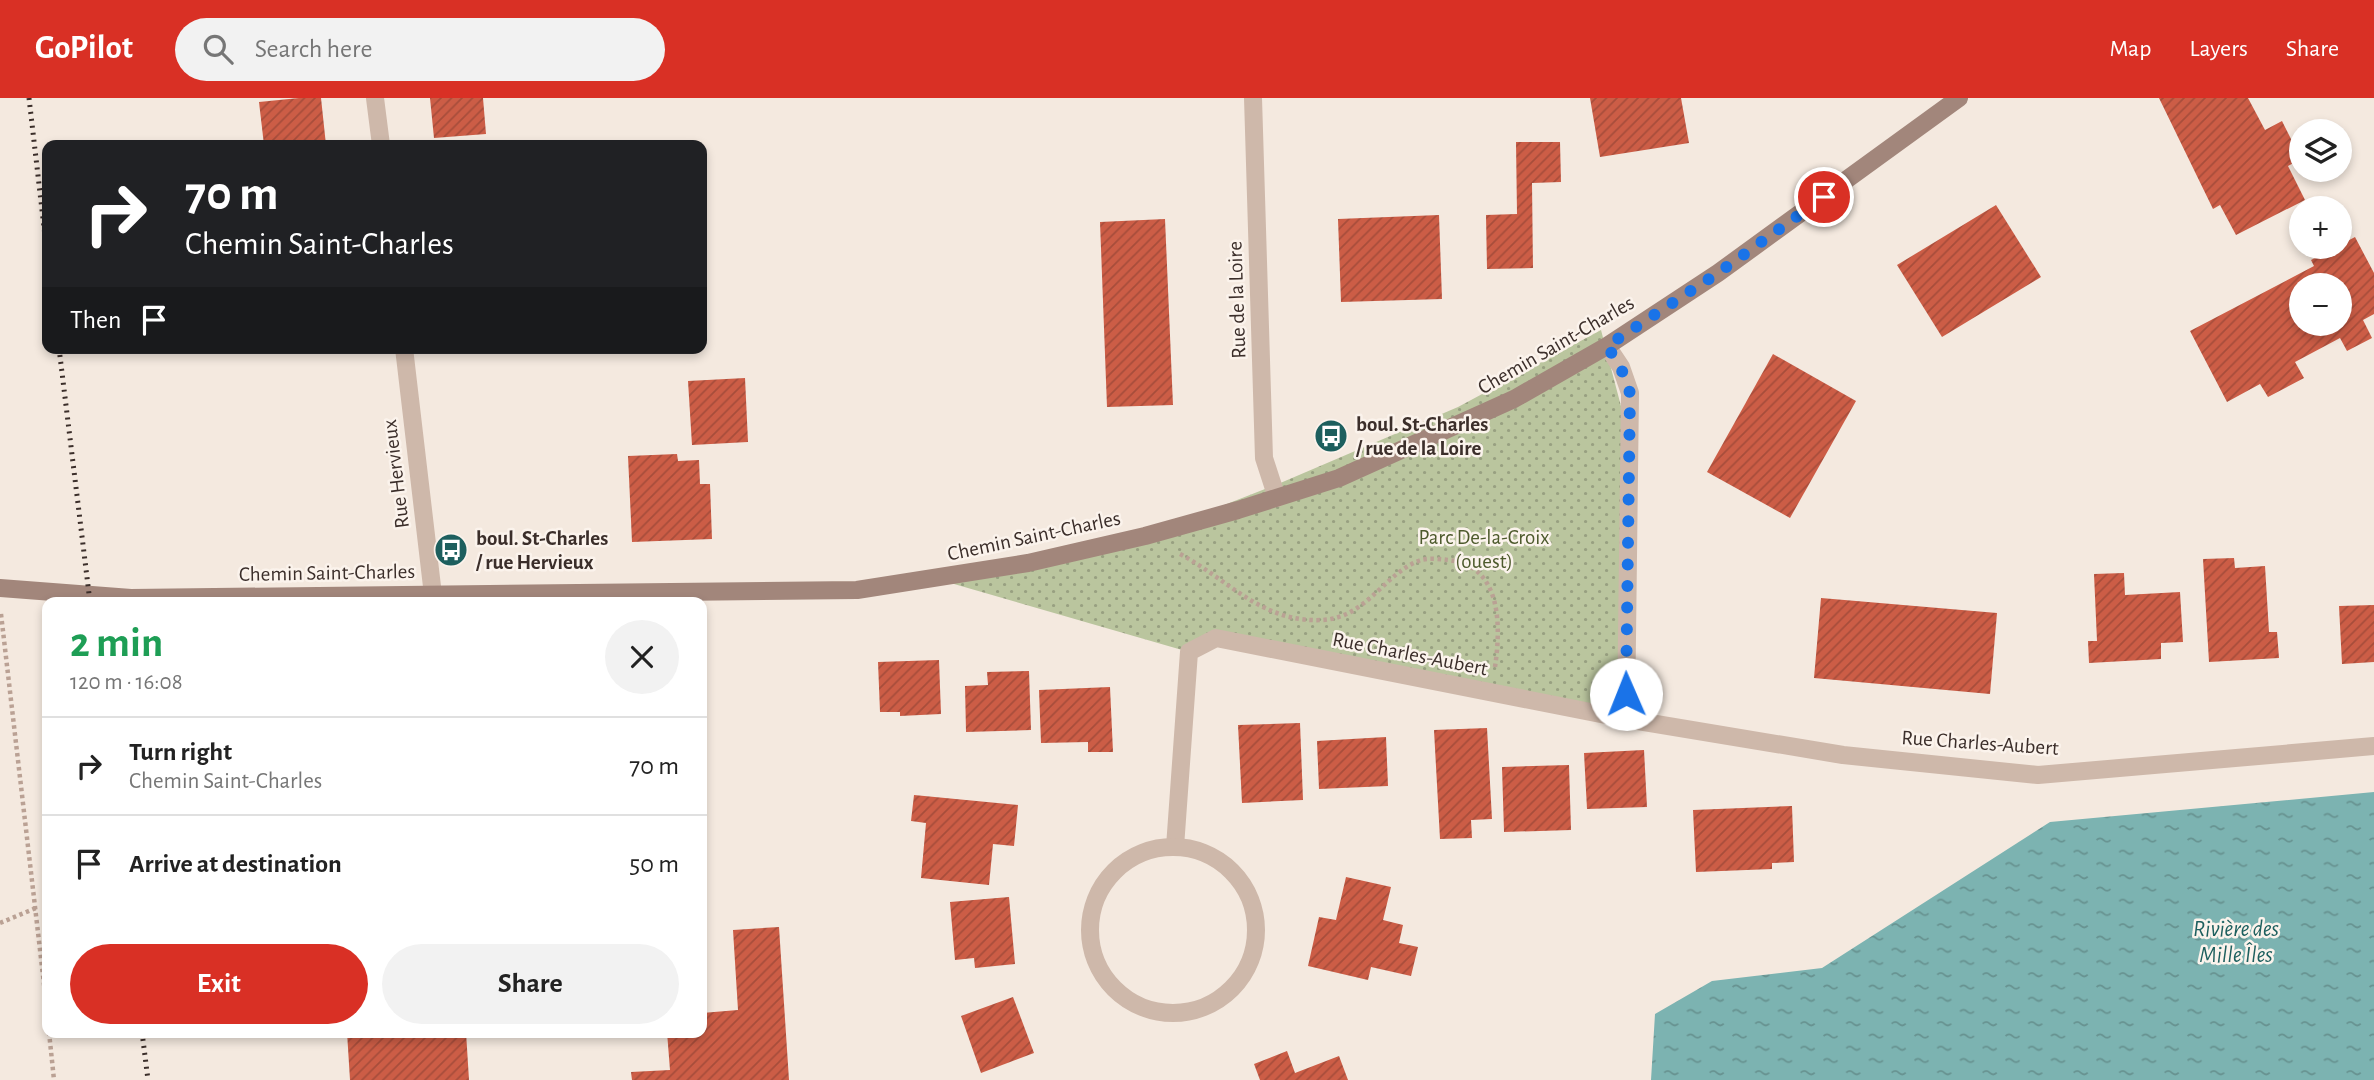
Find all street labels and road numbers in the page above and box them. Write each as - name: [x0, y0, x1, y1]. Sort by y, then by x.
- street label: Rue de la Loire: [1224, 241, 1250, 359]
- street label: Chemin Saint-Charles: [1474, 292, 1638, 398]
- street label: Rue Hervieux: [379, 419, 413, 529]
- street label: Chemin Saint-Charles: [946, 507, 1122, 565]
- street label: Chemin Saint-Charles: [239, 561, 415, 585]
- street label: Rue Charles-Aubert: [1331, 629, 1490, 679]
- street label: Rue Charles-Aubert: [1901, 727, 2060, 759]

